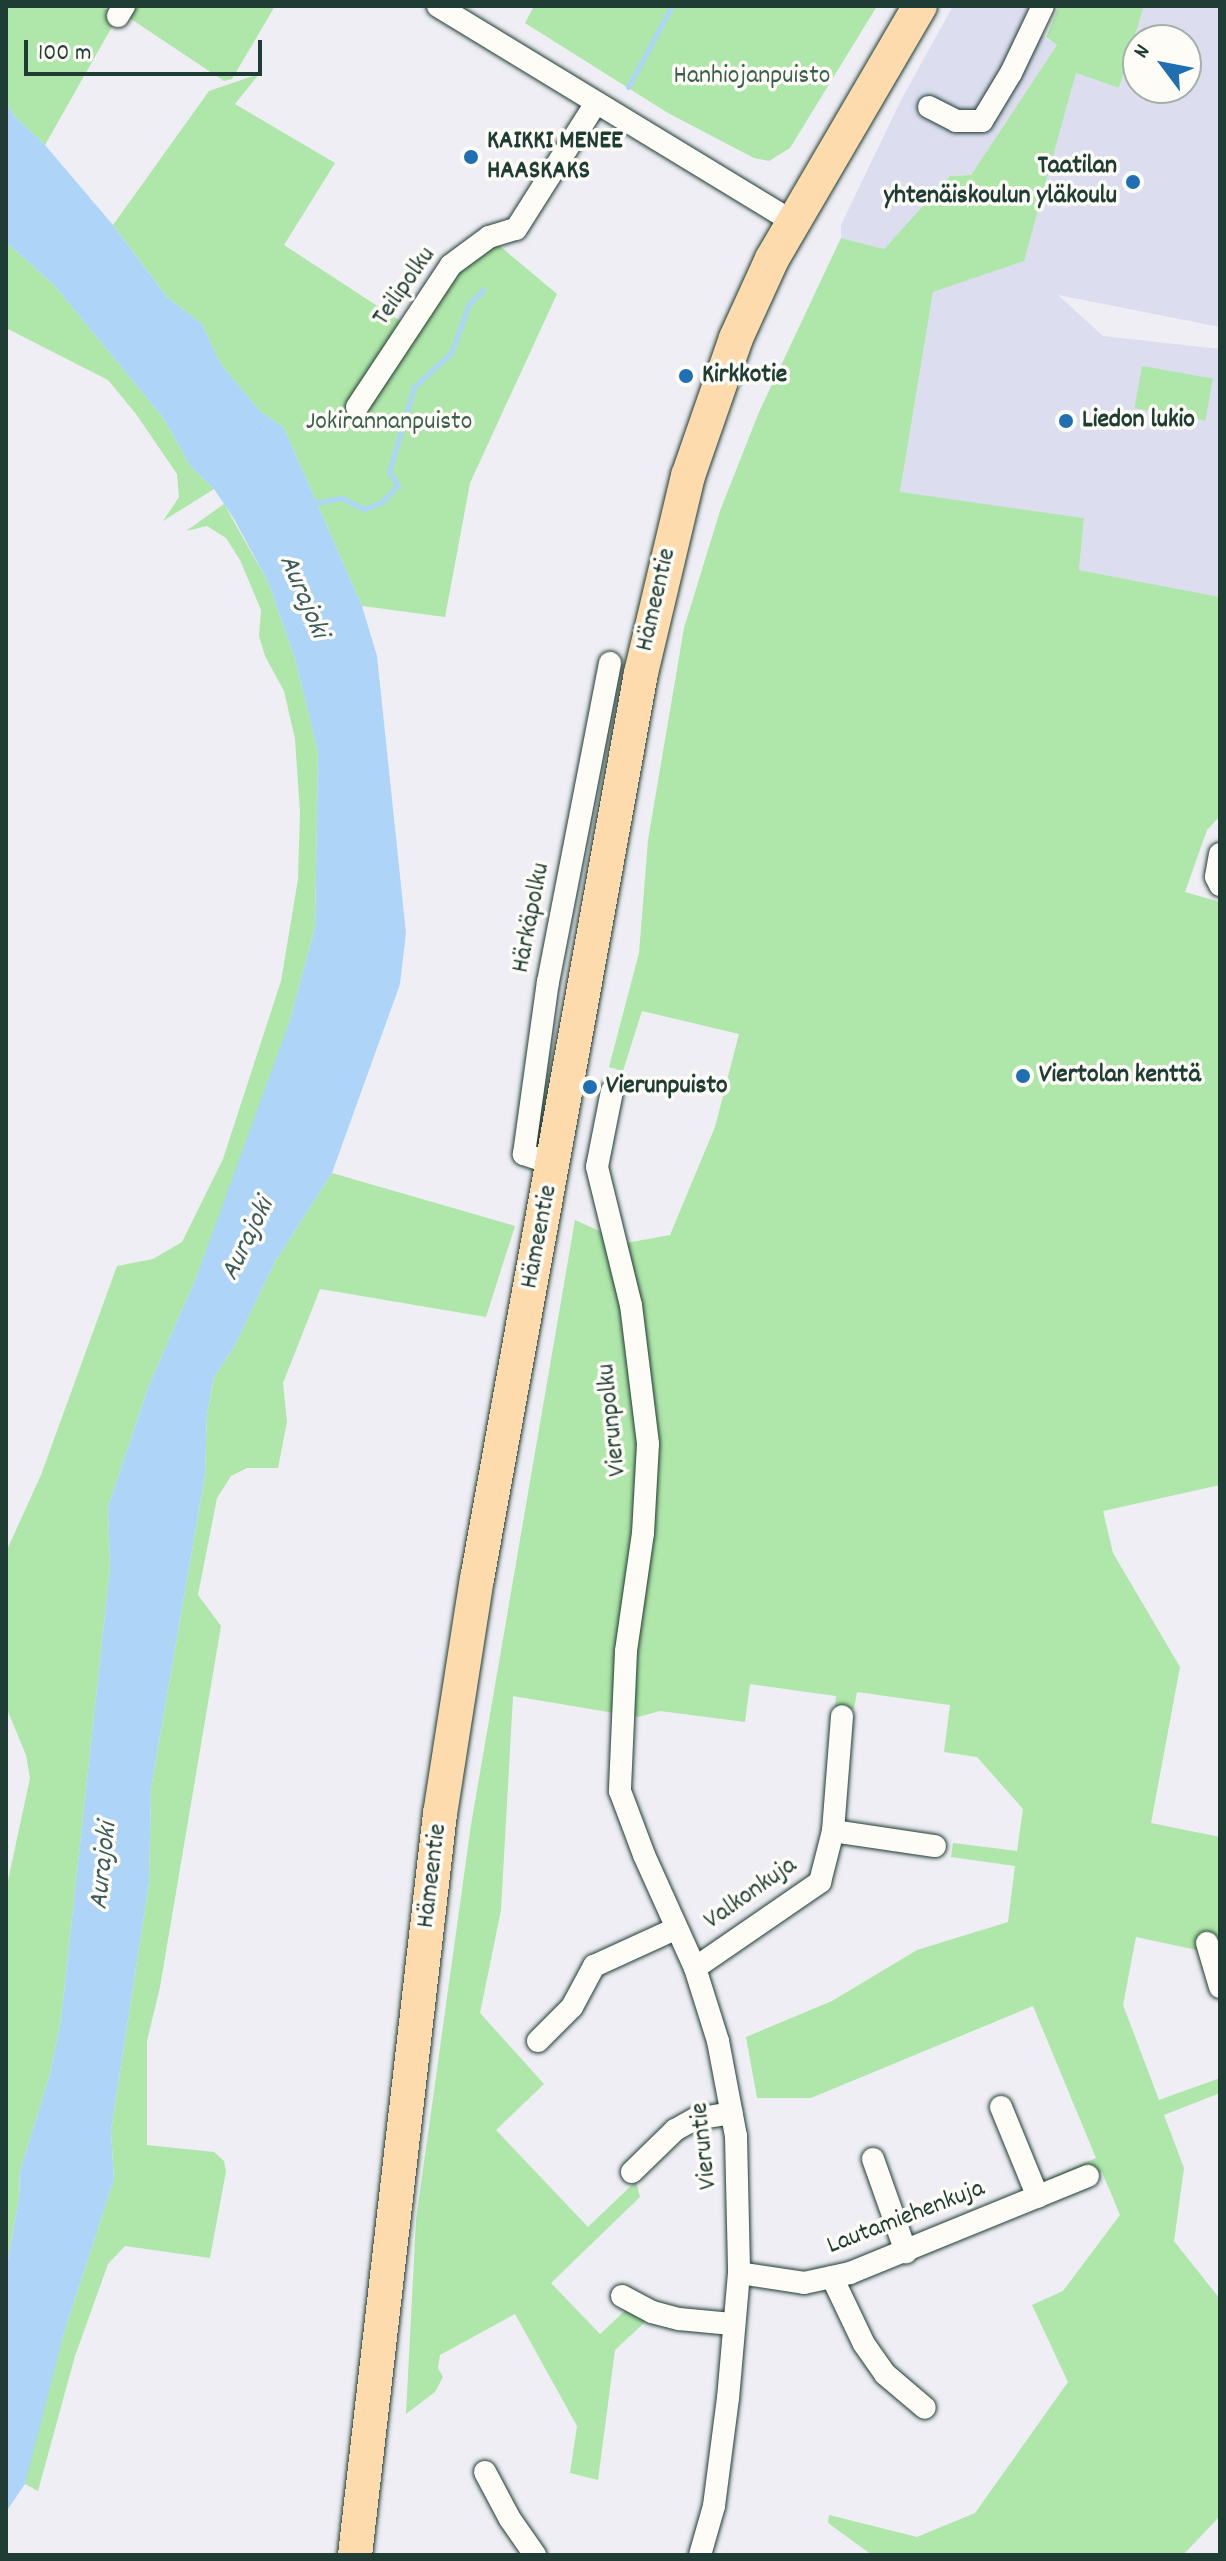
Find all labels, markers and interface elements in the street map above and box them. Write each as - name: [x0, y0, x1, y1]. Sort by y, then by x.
- scale bar: [28, 24, 266, 74]
- north arrow: [1122, 24, 1202, 104]
- text: 100 m: [38, 37, 91, 71]
- text: N: [1127, 39, 1159, 65]
- park label: Hanhiojanpuisto: [674, 61, 830, 93]
- place label: KAIKKI MENEE HAASKAKS: [487, 126, 623, 188]
- marker: KAIKKI MENEE HAASKAKS: [462, 148, 480, 166]
- place label: Taatilan yhtenäiskoulun yläkoulu: [884, 151, 1117, 212]
- marker: Taatilan yhtenäiskoulun yläkoulu: [1124, 173, 1142, 191]
- street label: Teilipolku: [367, 242, 443, 332]
- place label: Kirkkotie: [702, 360, 787, 392]
- marker: Kirkkotie: [677, 367, 695, 385]
- place label: Liedon lukio: [1082, 405, 1195, 437]
- park label: Jokirannanpuisto: [306, 407, 472, 439]
- marker: Liedon lukio: [1057, 412, 1075, 430]
- street label: Hämeentie: [630, 545, 684, 655]
- water label: Aurajoki: [269, 550, 335, 644]
- street label: Härkäpolku: [506, 860, 558, 976]
- place label: Viertolan kenttä: [1039, 1060, 1201, 1092]
- marker: Viertolan kenttä: [1014, 1067, 1032, 1085]
- place label: Vierunpuisto: [606, 1071, 728, 1103]
- marker: Vierunpuisto: [581, 1078, 599, 1096]
- street label: Hämeentie: [515, 1183, 565, 1291]
- water label: Aurajoki: [215, 1193, 283, 1287]
- street label: Vierunpolku: [592, 1362, 634, 1478]
- water label: Aurajoki: [84, 1821, 126, 1911]
- street label: Hämeentie: [411, 1822, 455, 1930]
- street label: Valkonkuja: [699, 1851, 803, 1937]
- street label: Vieruntie: [685, 2101, 725, 2191]
- street label: Lautamiehenkuja: [823, 2174, 989, 2262]

